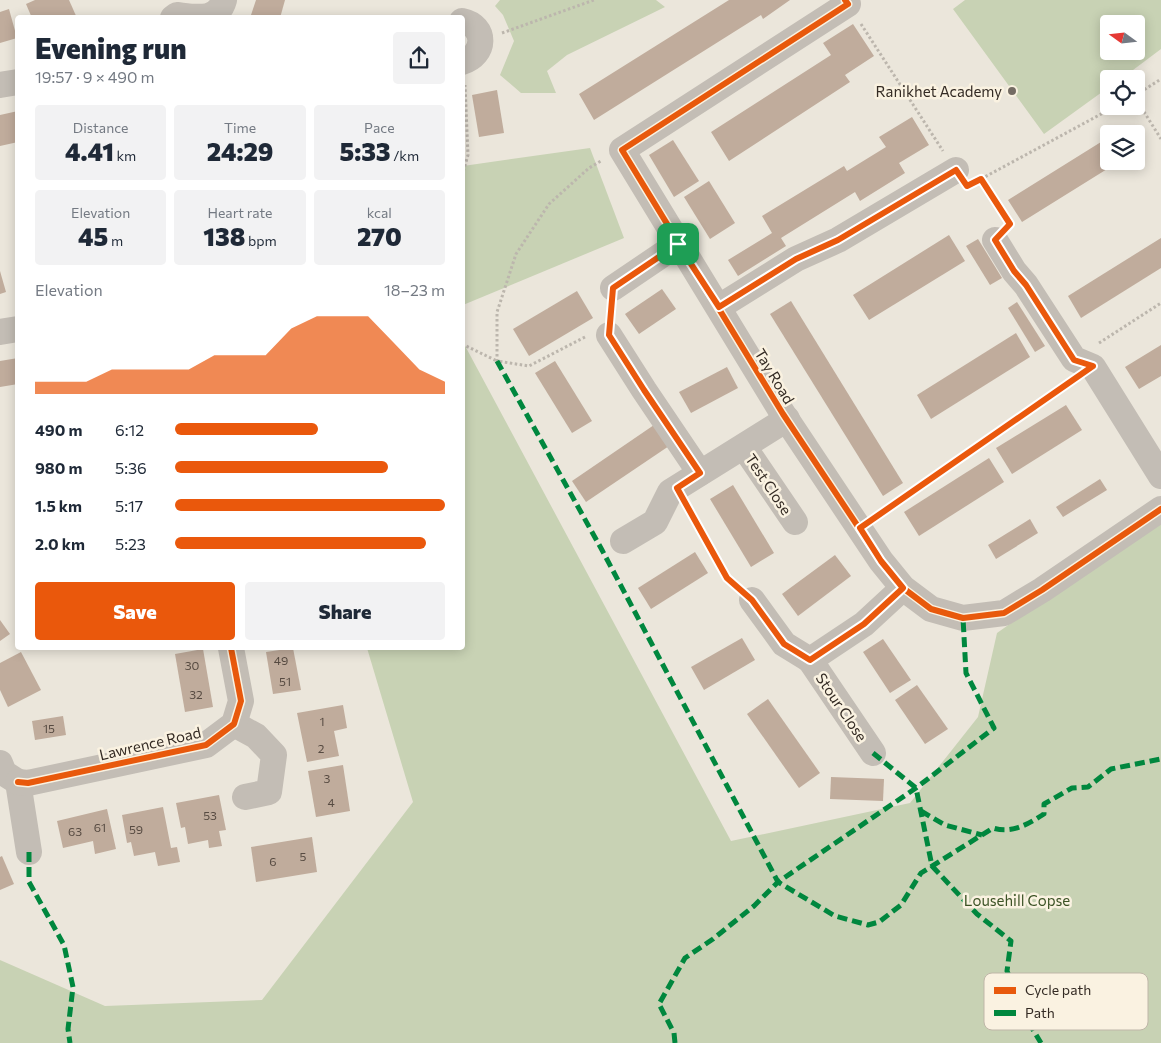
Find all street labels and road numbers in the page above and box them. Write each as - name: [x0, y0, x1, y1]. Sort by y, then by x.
- street label: Tay Road: [751, 345, 799, 407]
- street label: Test Close: [742, 450, 796, 518]
- street label: Stour Close: [813, 669, 871, 745]
- street label: Lawrence Road: [97, 723, 203, 763]

